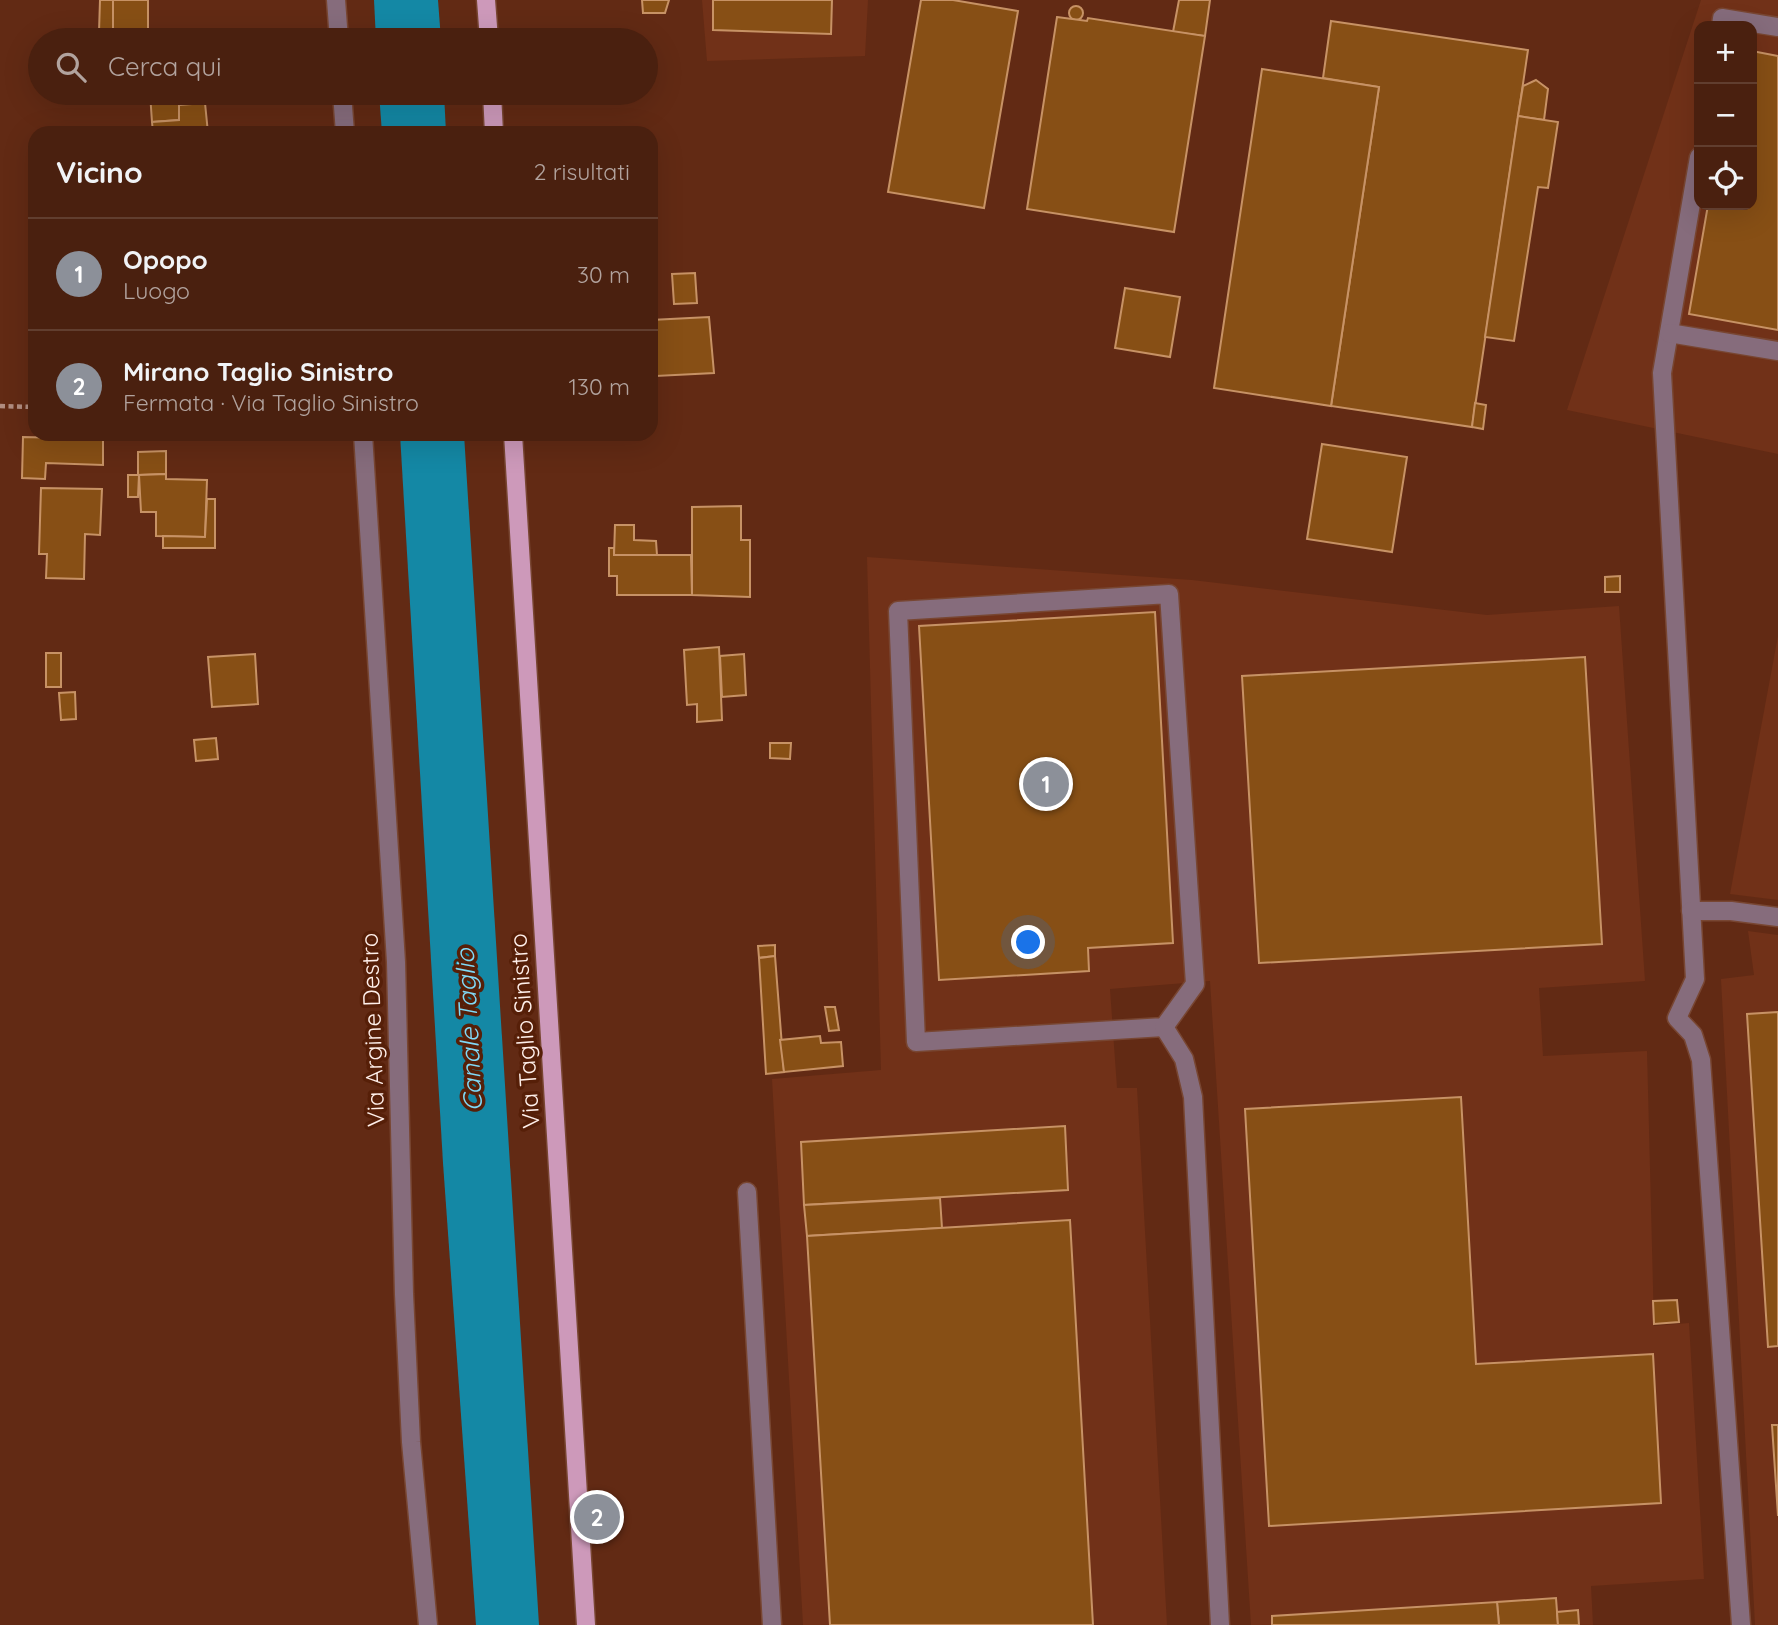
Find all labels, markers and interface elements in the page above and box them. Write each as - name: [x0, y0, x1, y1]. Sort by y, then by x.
- map controls: [1694, 21, 1757, 210]
- button: +: [1694, 21, 1757, 84]
- search box: [28, 28, 658, 105]
- icon: search: [52, 48, 90, 86]
- text: Cerca qui: [108, 50, 222, 83]
- button: −: [1694, 84, 1757, 147]
- button: locate: [1694, 147, 1757, 210]
- text: Vicino: [56, 153, 143, 191]
- text: 2 risultati: [534, 157, 630, 186]
- text: Opopo: [123, 243, 208, 276]
- text: 1: [75, 260, 83, 289]
- text: 30 m: [577, 260, 630, 289]
- text: Luogo: [123, 276, 190, 305]
- text: Mirano Taglio Sinistro: [123, 355, 393, 388]
- text: 2: [72, 372, 86, 401]
- text: 130 m: [568, 372, 630, 401]
- text: Fermata · Via Taglio Sinistro: [123, 388, 419, 417]
- pin: 1: [1023, 758, 1069, 810]
- your location: [1011, 925, 1045, 959]
- street label: Via Argine Destro: [354, 932, 390, 1128]
- street label: Via Taglio Sinistro: [502, 932, 546, 1130]
- water label: Canale Taglio: [448, 946, 489, 1112]
- pin: 2: [574, 1491, 620, 1543]

